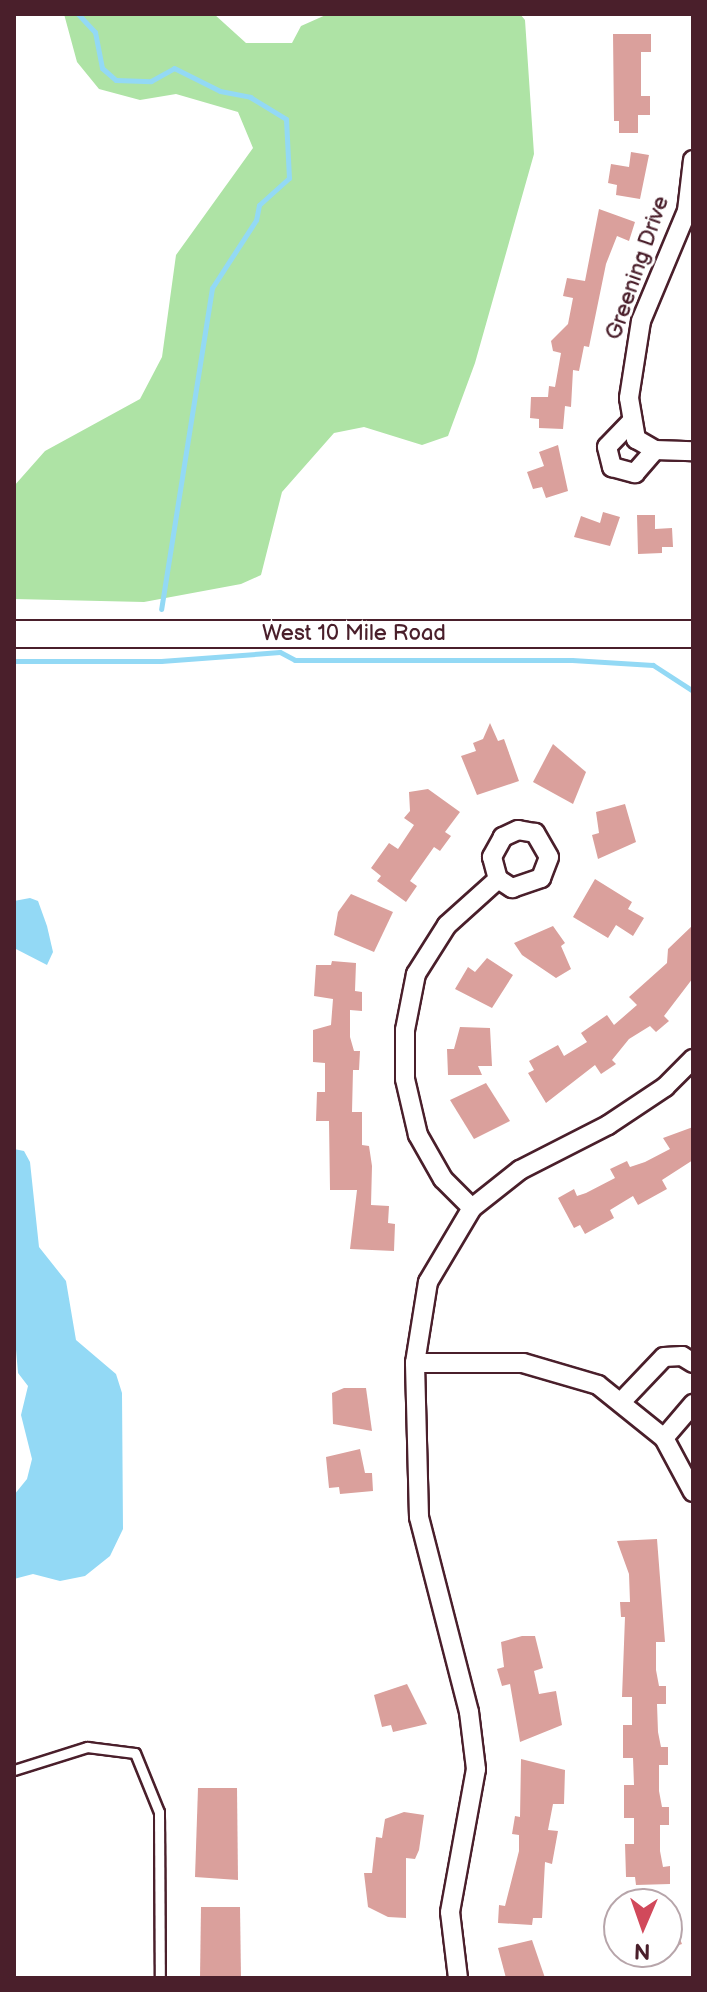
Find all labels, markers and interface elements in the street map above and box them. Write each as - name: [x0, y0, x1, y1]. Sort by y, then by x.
- street label: Greening Drive: [601, 193, 675, 343]
- street label: West 10 Mile Road: [262, 621, 446, 647]
- north arrow: [603, 1888, 683, 1968]
- text: N: [633, 1937, 651, 1964]

